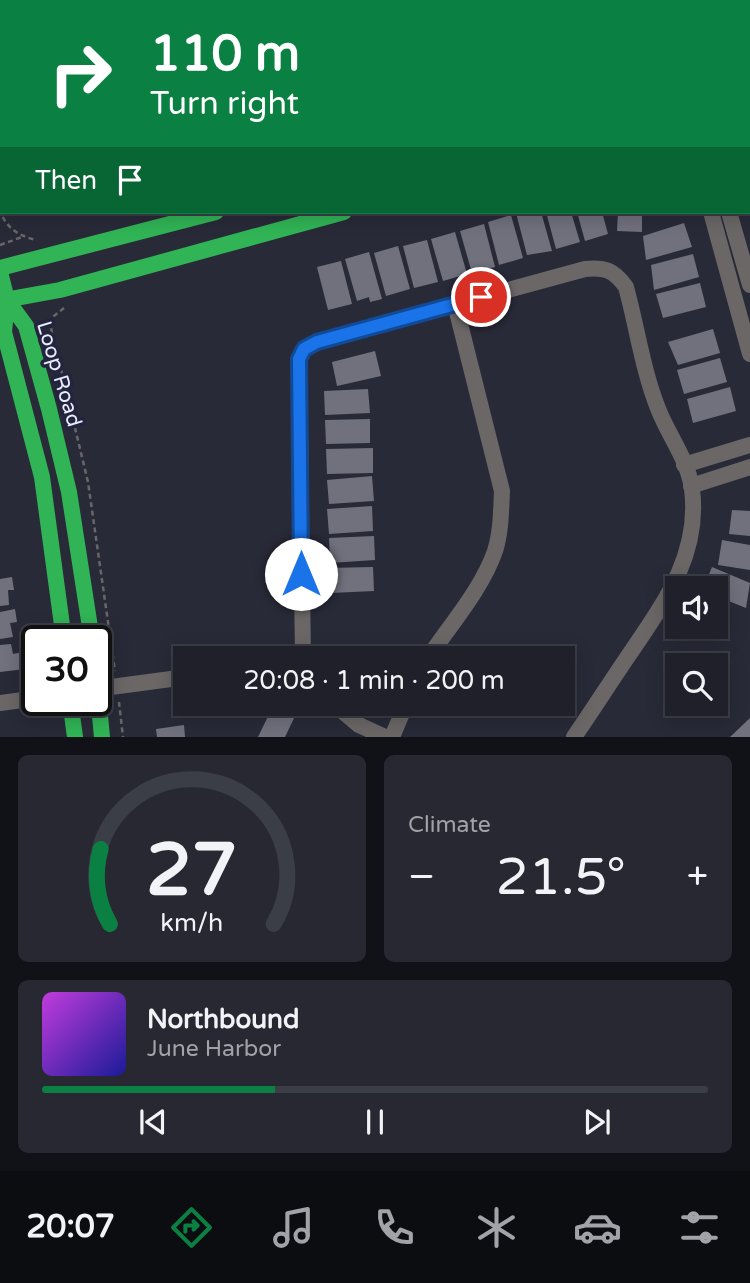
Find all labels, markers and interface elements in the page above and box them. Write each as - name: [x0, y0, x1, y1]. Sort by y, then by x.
- text: 110 m: [150, 25, 300, 84]
- icon: right: [35, 28, 126, 119]
- text: Turn right: [150, 85, 299, 123]
- icon: arrive: [111, 161, 149, 199]
- text: Then: [35, 165, 97, 196]
- pin: [451, 267, 511, 327]
- icon: arrive: [462, 278, 500, 316]
- street label: Loop Road: [31, 318, 87, 430]
- position arrow: [264, 537, 338, 611]
- map controls: [665, 576, 728, 716]
- button: sound: [665, 576, 728, 639]
- speed limit sign: 30: [21, 625, 112, 716]
- button: search: [665, 653, 728, 716]
- text: 20:08 · 1 min · 200 m: [243, 665, 505, 696]
- text: Climate: [408, 811, 491, 839]
- text: 27: [146, 828, 238, 916]
- text: 21.5°: [496, 846, 626, 909]
- text: −: [408, 854, 435, 900]
- text: +: [687, 854, 708, 900]
- text: km/h: [161, 908, 223, 938]
- text: Northbound: [147, 1004, 299, 1035]
- text: June Harbor: [147, 1035, 281, 1063]
- icon: previous: [134, 1103, 172, 1141]
- icon: pause: [356, 1103, 394, 1141]
- icon: next: [578, 1103, 616, 1141]
- icon: directions: [167, 1203, 216, 1252]
- icon: music: [269, 1203, 318, 1252]
- icon: phone: [370, 1203, 419, 1252]
- icon: climate: [472, 1203, 521, 1252]
- icon: car: [573, 1203, 622, 1252]
- icon: filters: [675, 1203, 724, 1252]
- text: 20:07: [26, 1208, 115, 1246]

